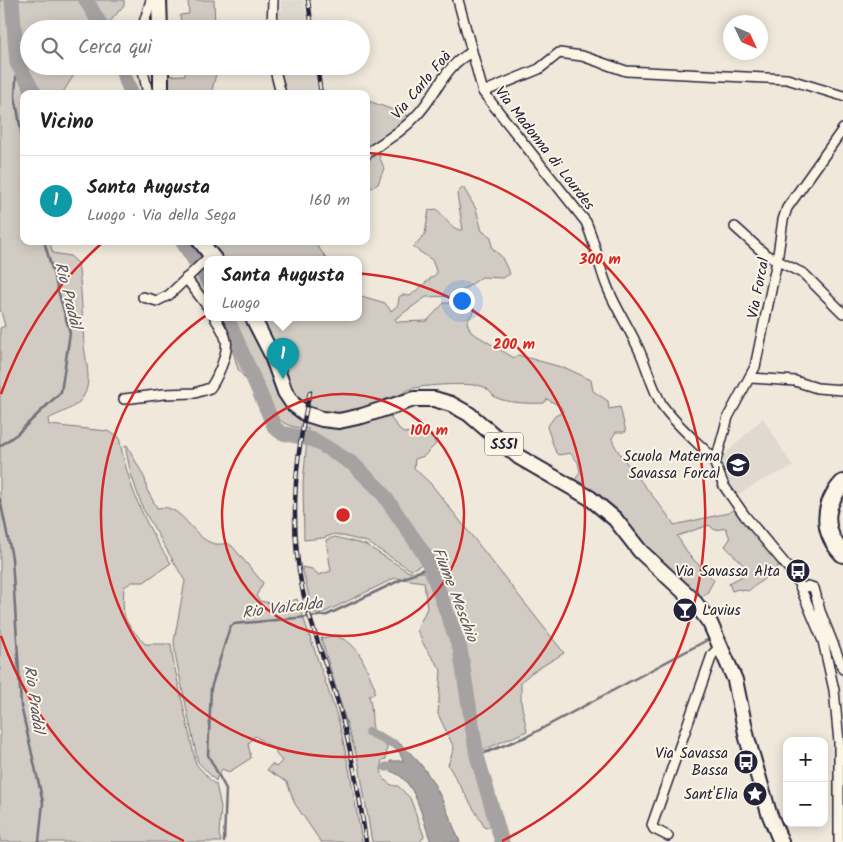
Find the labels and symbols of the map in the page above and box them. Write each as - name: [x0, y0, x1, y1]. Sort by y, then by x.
- north arrow: [723, 15, 768, 60]
- street label: Via Carlo Foà: [386, 46, 458, 125]
- street label: Via Madonna di Lourdes: [488, 81, 601, 216]
- text: 300 m: [578, 248, 621, 272]
- street label: Via Forcal: [741, 255, 777, 321]
- water label: Rio Pradàl: [47, 259, 89, 334]
- your location: [449, 288, 475, 314]
- text: 200 m: [493, 333, 535, 357]
- pin: 1: [267, 338, 299, 379]
- text: 100 m: [410, 419, 448, 443]
- road number: SS51: [485, 432, 523, 456]
- place label: Scuola Materna Savassa Forcal: [623, 445, 720, 486]
- school or university icon: Scuola Materna Savassa Forcal: [725, 452, 751, 478]
- centre of rings: [334, 506, 352, 524]
- water label: Fiume Meschio: [425, 544, 485, 647]
- bus stop icon: Via Savassa Alta: [785, 558, 811, 584]
- place label: Via Savassa Alta: [676, 560, 780, 584]
- water label: Rio Valcalda: [241, 591, 325, 626]
- bar icon: Lavius: [672, 597, 698, 623]
- place label: Lavius: [702, 599, 741, 623]
- water label: Rio Pradàl: [16, 664, 51, 738]
- place label: Via Savassa Bassa: [655, 742, 728, 783]
- bus stop icon: Via Savassa Bassa: [733, 749, 759, 775]
- place icon: Sant'Elia: [742, 781, 768, 807]
- place label: Sant'Elia: [684, 783, 738, 807]

